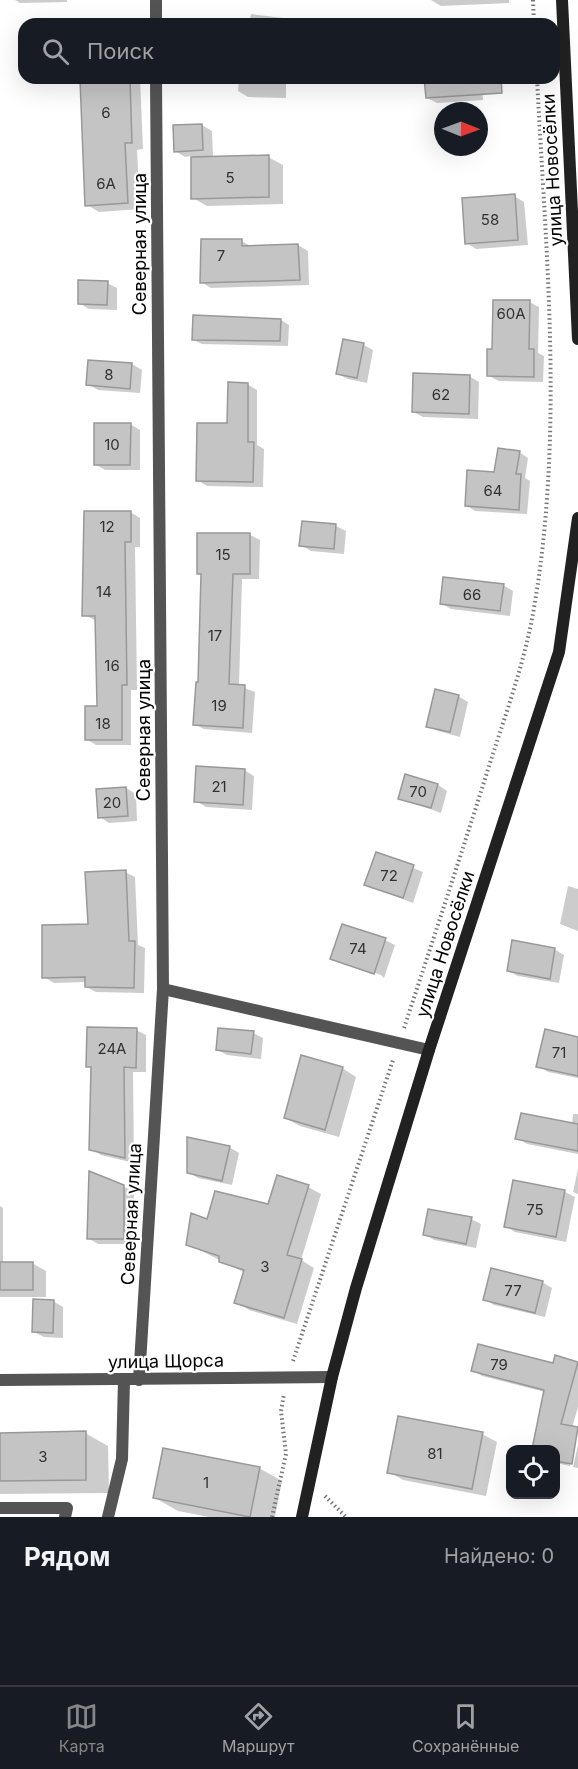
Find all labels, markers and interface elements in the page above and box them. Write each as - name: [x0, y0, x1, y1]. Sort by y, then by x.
- search box: [18, 18, 560, 84]
- icon: search: [39, 35, 72, 68]
- text: Поиск: [87, 38, 154, 64]
- street label: улица Новосёлки: [538, 93, 566, 247]
- north arrow: [434, 102, 488, 156]
- house number: 6: [101, 103, 111, 122]
- house number: 5: [225, 168, 235, 187]
- street label: Северная улица: [129, 173, 150, 315]
- house number: 6А: [96, 174, 116, 193]
- house number: 58: [481, 210, 499, 229]
- house number: 7: [217, 246, 225, 265]
- house number: 60А: [496, 304, 526, 323]
- house number: 8: [104, 365, 114, 384]
- house number: 62: [432, 385, 450, 404]
- house number: 10: [104, 435, 120, 454]
- house number: 64: [484, 481, 503, 500]
- house number: 12: [99, 517, 115, 536]
- house number: 15: [215, 545, 231, 564]
- house number: 14: [96, 582, 112, 601]
- house number: 66: [463, 585, 481, 604]
- house number: 17: [208, 626, 222, 645]
- house number: 16: [104, 656, 120, 675]
- street label: Северная улица: [133, 659, 154, 801]
- house number: 19: [211, 696, 227, 715]
- house number: 18: [95, 714, 111, 733]
- house number: 21: [211, 777, 227, 796]
- house number: 70: [409, 782, 427, 801]
- house number: 20: [103, 793, 121, 812]
- house number: 72: [380, 866, 398, 885]
- street label: улица Новосёлки: [411, 868, 479, 1020]
- house number: 74: [349, 939, 367, 958]
- house number: 24А: [98, 1039, 126, 1058]
- house number: 71: [552, 1043, 566, 1062]
- street label: Северная улица: [117, 1142, 145, 1286]
- house number: 75: [526, 1200, 544, 1219]
- house number: 3: [260, 1257, 270, 1276]
- house number: 77: [504, 1281, 522, 1300]
- street label: улица Щорса: [108, 1349, 224, 1373]
- house number: 79: [490, 1355, 508, 1374]
- house number: 81: [427, 1444, 443, 1463]
- map controls: [506, 1445, 560, 1499]
- button: locate: [506, 1445, 560, 1499]
- house number: 3: [38, 1447, 48, 1466]
- house number: 1: [203, 1473, 209, 1492]
- text: Рядом: [24, 1541, 110, 1572]
- text: Найдено: 0: [444, 1544, 554, 1568]
- tab: Карта: [59, 1700, 105, 1756]
- tab: Маршрут: [222, 1700, 295, 1756]
- tab: Сохранённые: [412, 1700, 519, 1756]

